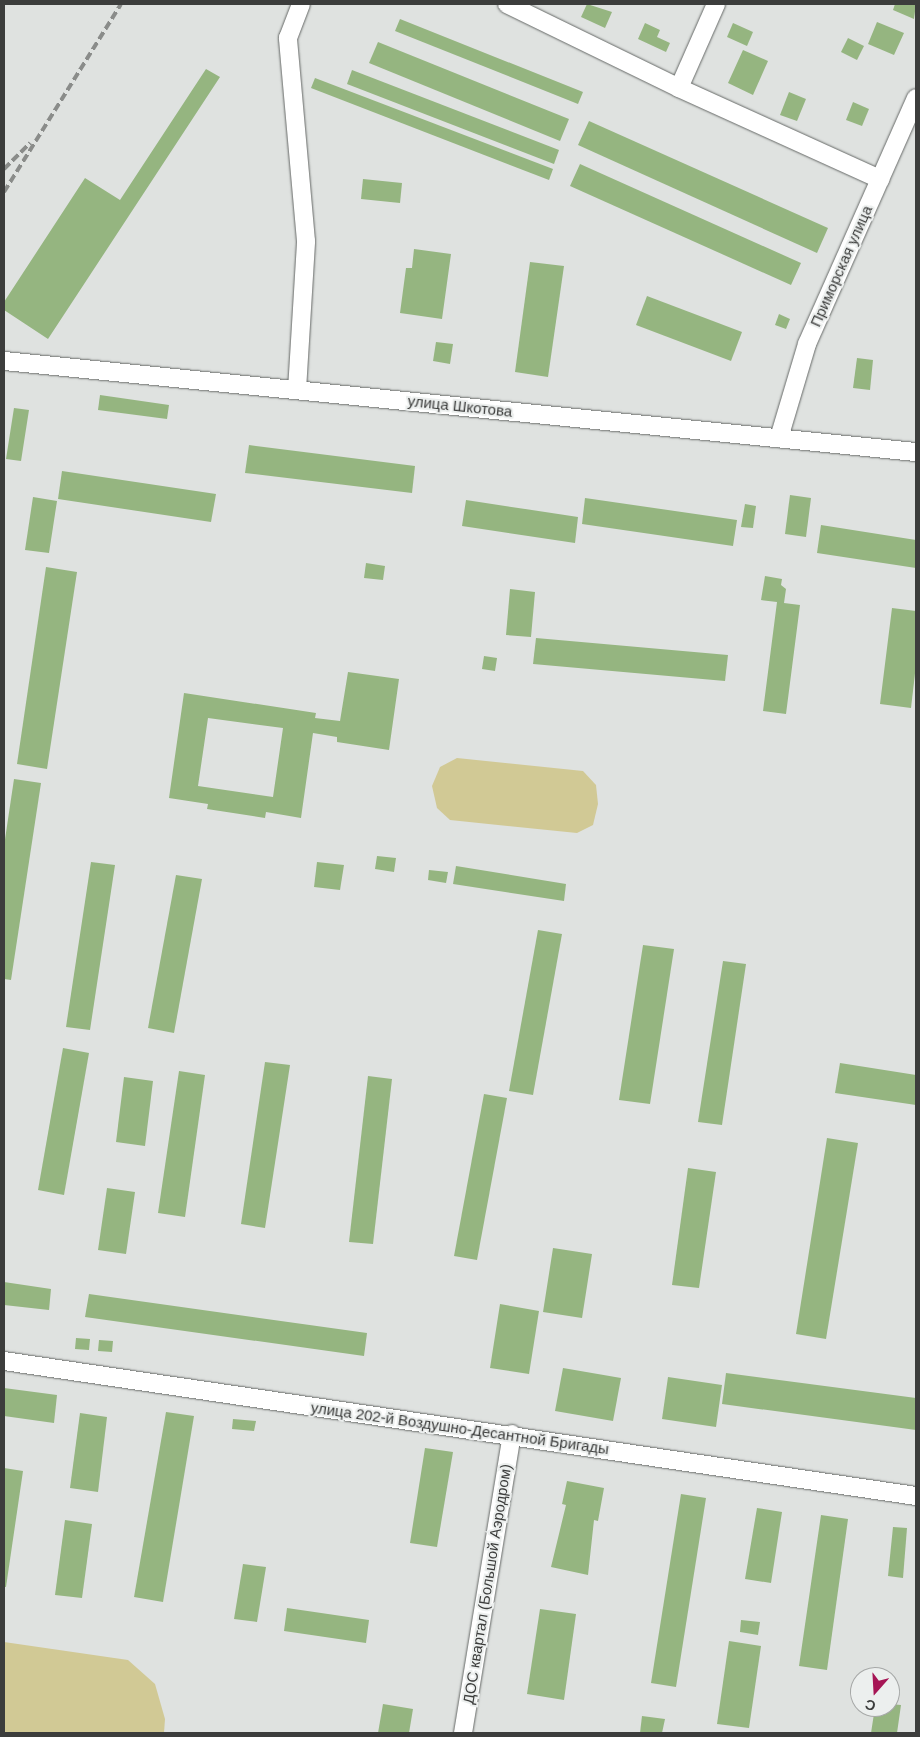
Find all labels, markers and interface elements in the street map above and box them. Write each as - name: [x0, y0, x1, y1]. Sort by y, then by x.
- street label: Приморская улица: [806, 203, 876, 329]
- street label: улица Шкотова: [407, 392, 513, 420]
- street label: улица 202-й Воздушно-Десантной Бригады: [310, 1398, 610, 1458]
- street label: ДОС квартал (Большой Аэродром): [459, 1463, 515, 1705]
- north arrow: [850, 1667, 900, 1717]
- text: С: [863, 1696, 878, 1714]

